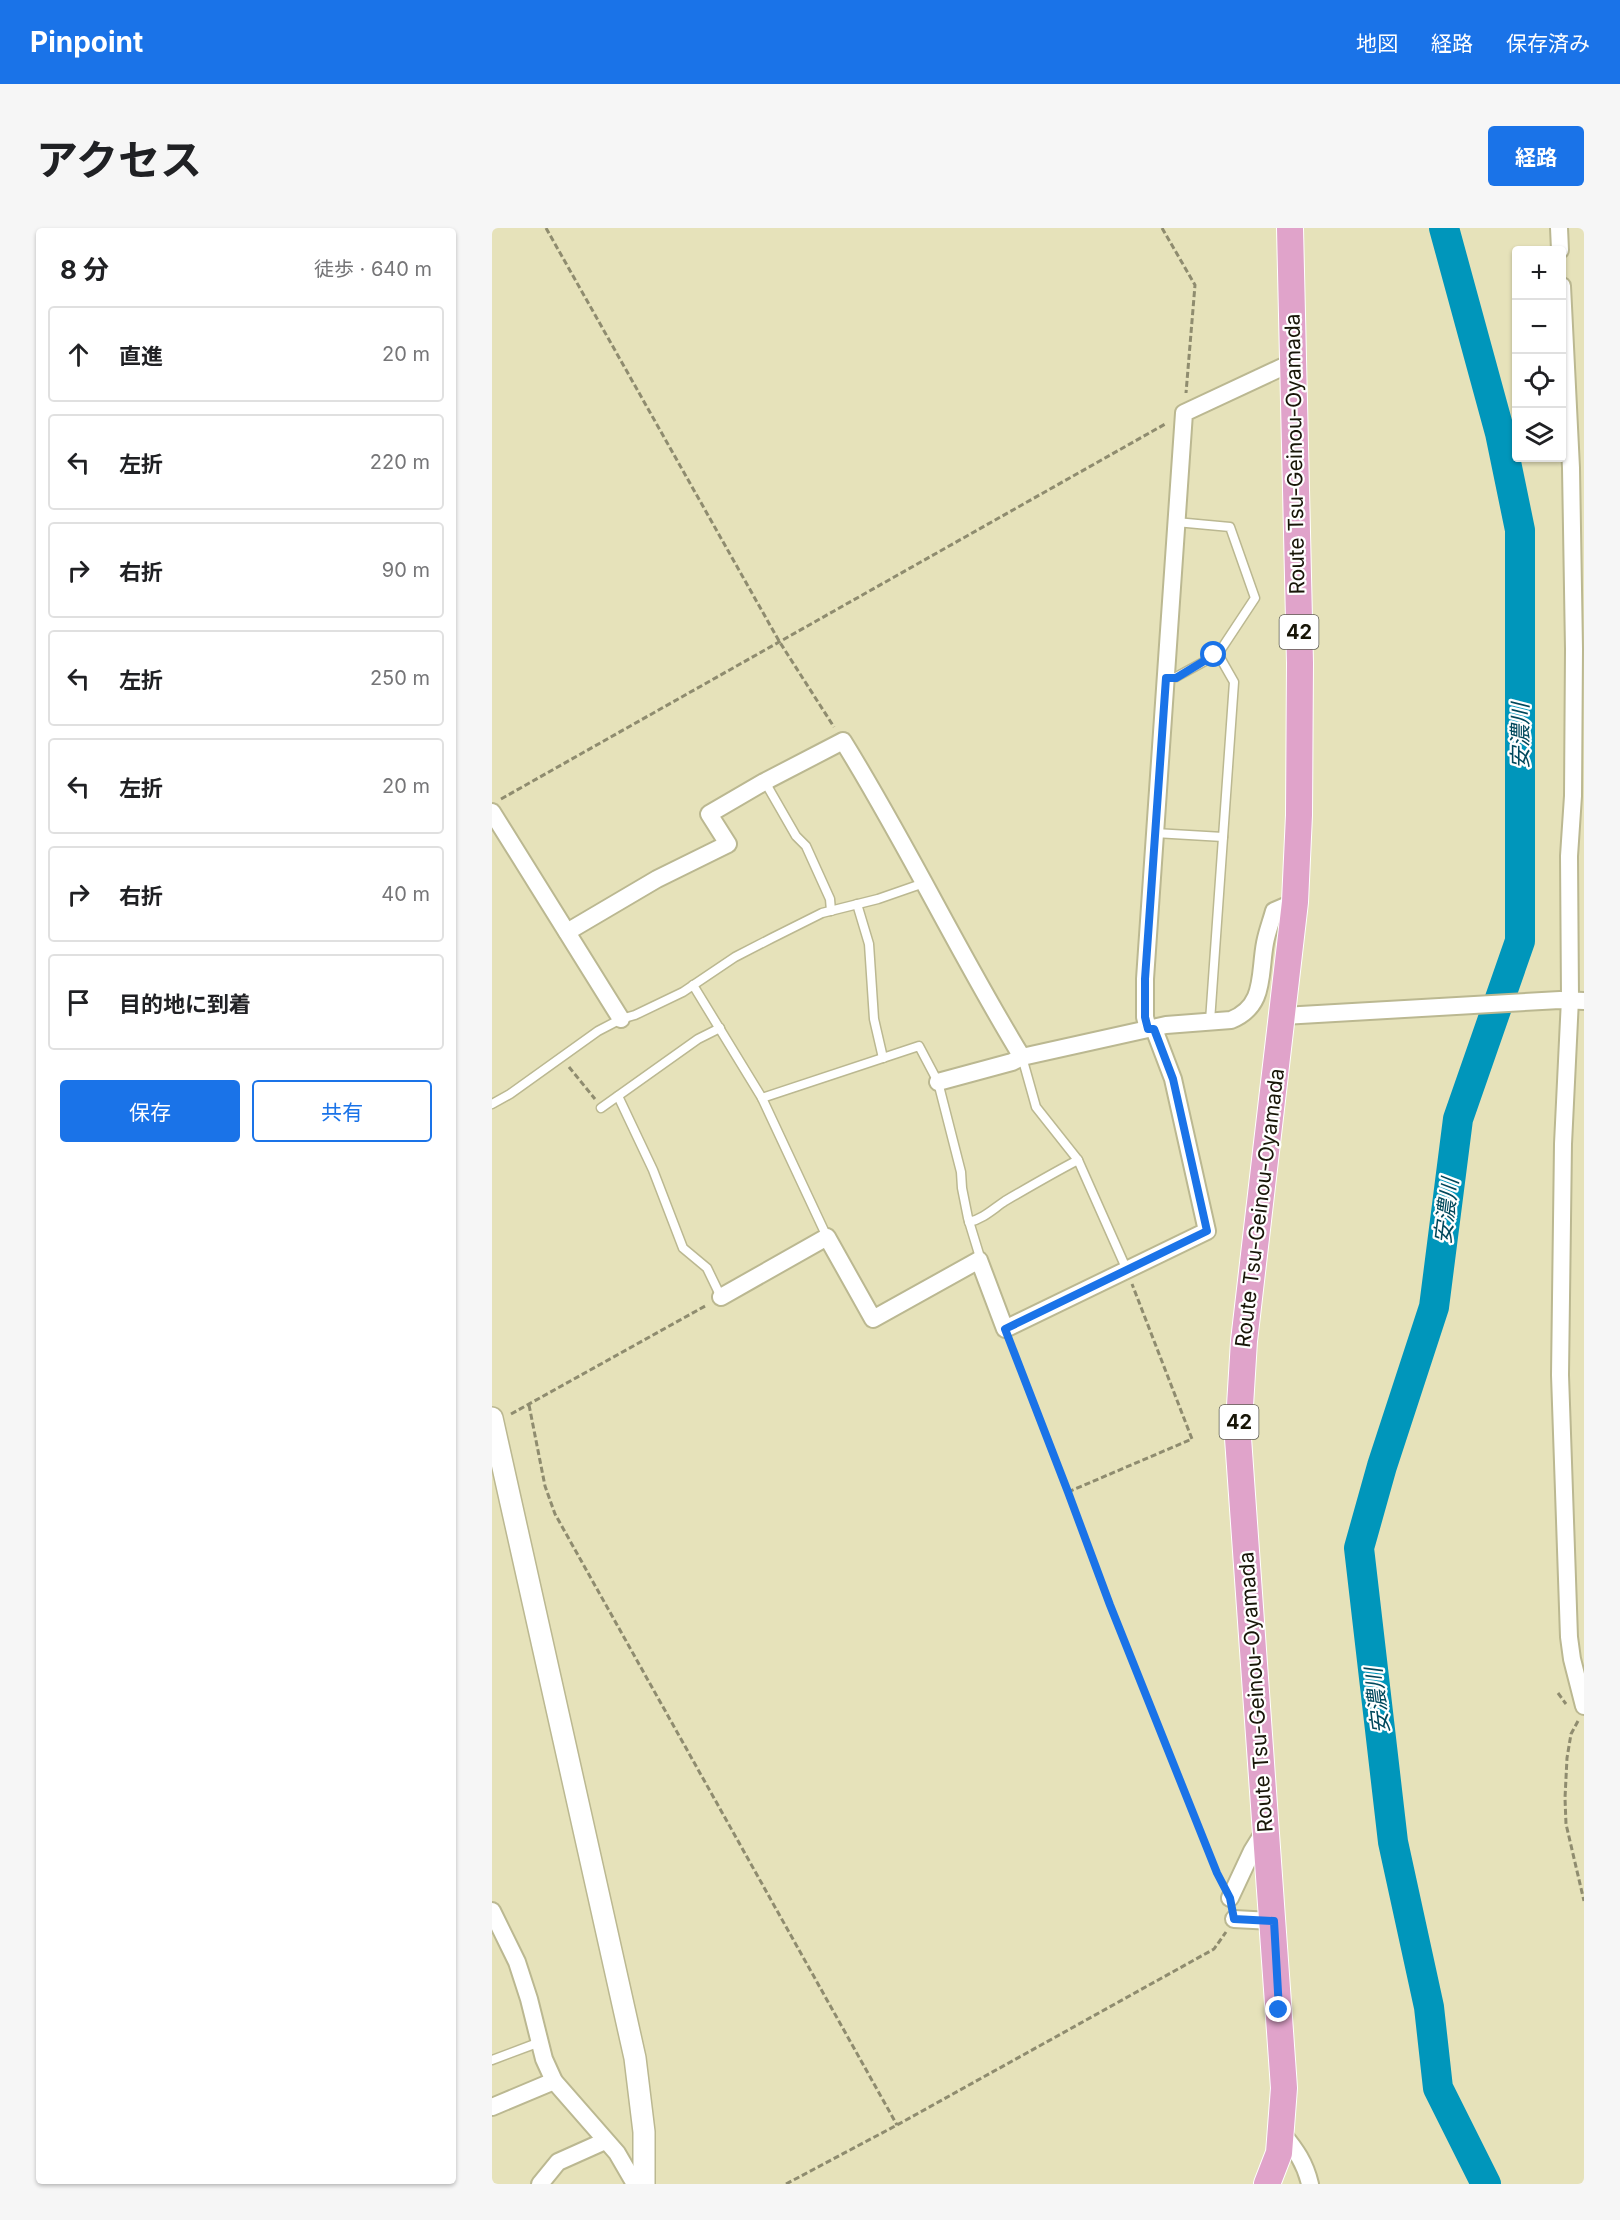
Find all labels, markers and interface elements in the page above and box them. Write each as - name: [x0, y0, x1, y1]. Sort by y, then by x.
- text: Pinpoint: [30, 25, 143, 59]
- text: 地図: [1356, 31, 1398, 56]
- text: 経路: [1431, 31, 1473, 56]
- text: 保存済み: [1506, 31, 1590, 56]
- button: 経路: [1488, 126, 1584, 186]
- text: アクセス: [36, 134, 202, 185]
- map controls: [1512, 246, 1566, 462]
- button: +: [1512, 246, 1566, 300]
- text: 8 分: [60, 254, 109, 285]
- text: 徒歩 · 640 m: [314, 257, 432, 281]
- button: −: [1512, 300, 1566, 354]
- street label: Route Tsu-Geinou-Oyamada: [1280, 313, 1309, 595]
- icon: ahead: [62, 338, 95, 371]
- text: 20 m: [382, 342, 430, 366]
- text: 直進: [119, 343, 163, 369]
- button: locate: [1512, 354, 1566, 408]
- button: layers: [1512, 408, 1566, 462]
- icon: left: [62, 446, 95, 479]
- text: 220 m: [370, 450, 430, 474]
- text: 左折: [119, 451, 163, 477]
- icon: right: [62, 554, 95, 587]
- text: 90 m: [382, 558, 430, 582]
- text: 右折: [119, 559, 163, 585]
- road number: 42: [1280, 615, 1318, 649]
- route start: [1200, 641, 1226, 667]
- icon: left: [62, 662, 95, 695]
- text: 250 m: [370, 666, 430, 690]
- text: 左折: [119, 667, 163, 693]
- water label: 安濃川: [1507, 701, 1533, 769]
- icon: left: [62, 770, 95, 803]
- text: 20 m: [382, 774, 430, 798]
- text: 左折: [119, 775, 163, 801]
- icon: right: [62, 878, 95, 911]
- text: 40 m: [381, 882, 430, 906]
- text: 右折: [119, 883, 163, 909]
- icon: arrive: [62, 986, 95, 1019]
- text: 目的地に到着: [119, 991, 251, 1017]
- street label: Route Tsu-Geinou-Oyamada: [1230, 1067, 1289, 1349]
- button: 保存: [60, 1080, 240, 1142]
- button: 共有: [252, 1080, 432, 1142]
- water label: 安濃川: [1429, 1175, 1463, 1245]
- road number: 42: [1220, 1405, 1258, 1439]
- street label: Route Tsu-Geinou-Oyamada: [1233, 1551, 1278, 1833]
- water label: 安濃川: [1360, 1665, 1394, 1735]
- route end: [1265, 1996, 1291, 2022]

